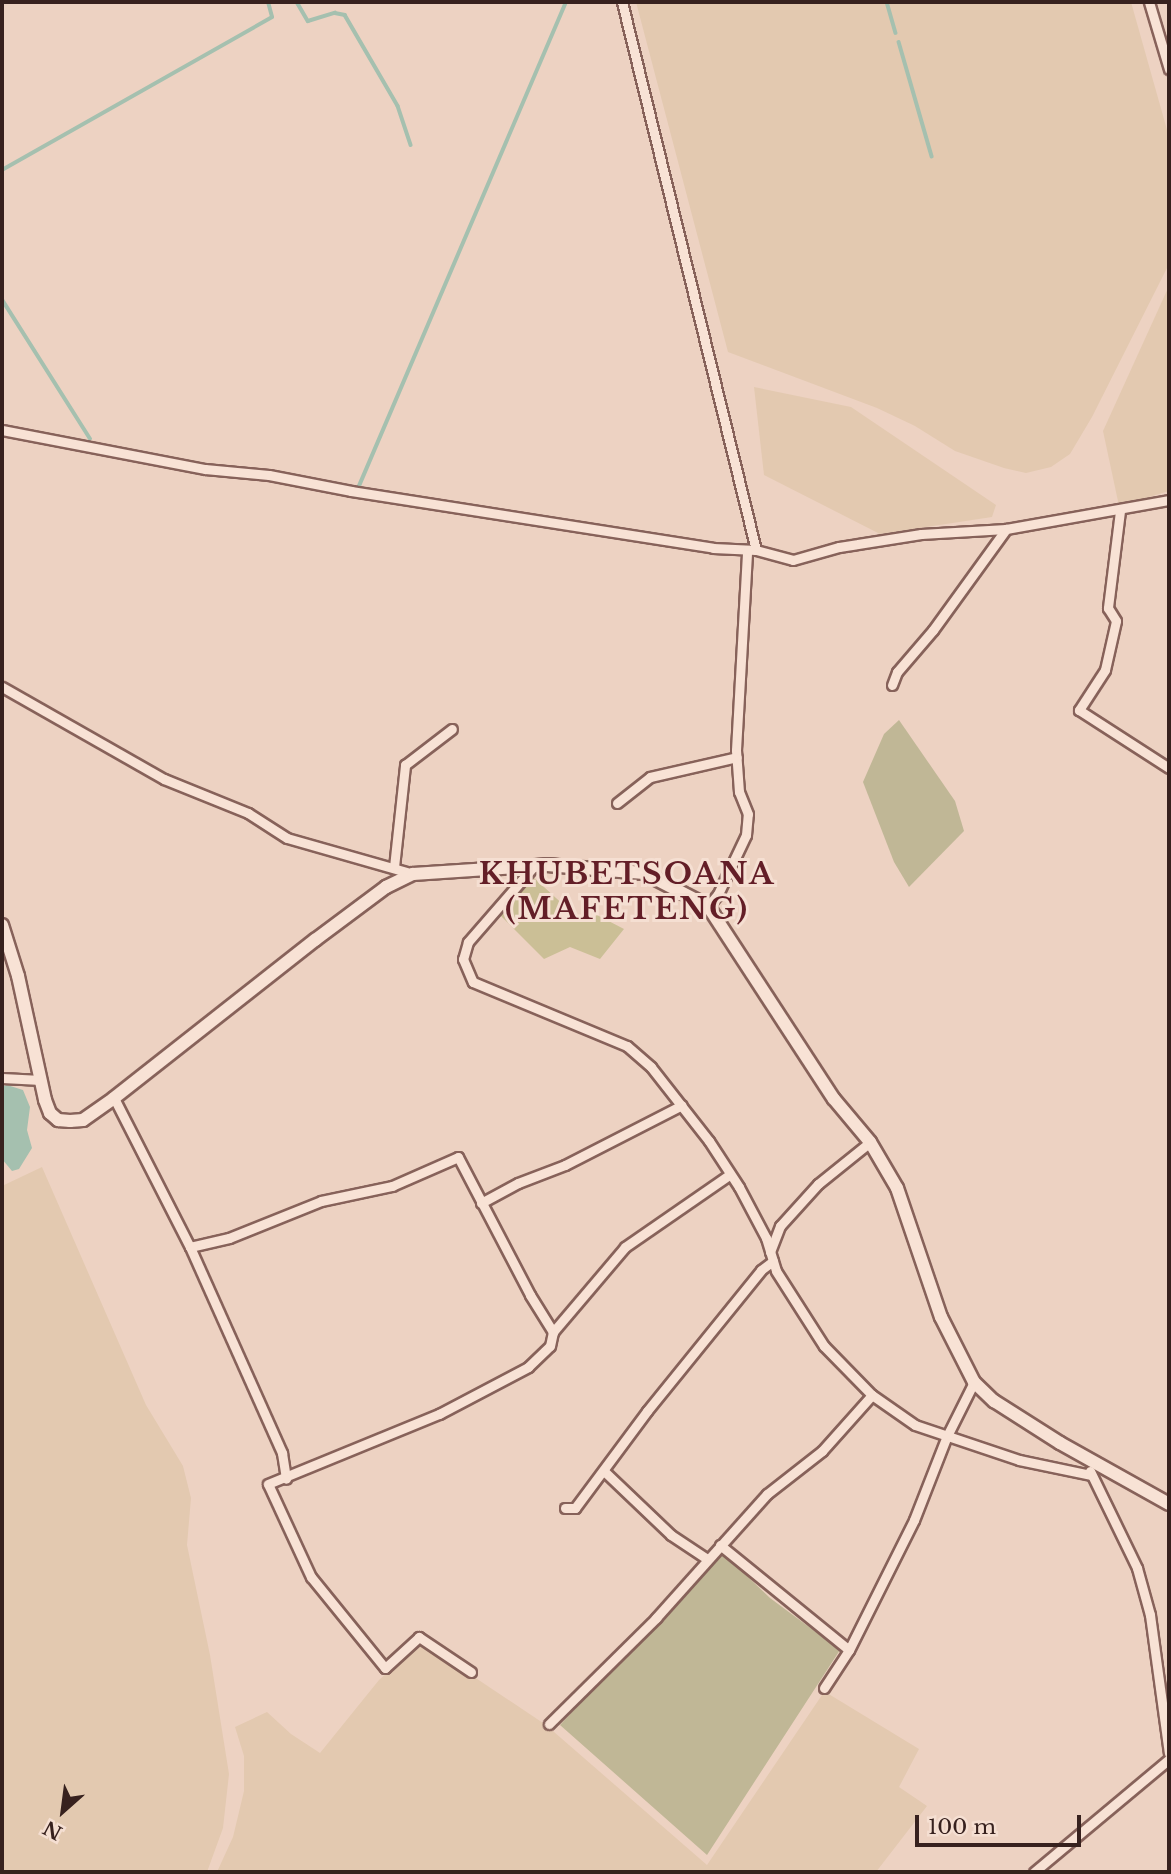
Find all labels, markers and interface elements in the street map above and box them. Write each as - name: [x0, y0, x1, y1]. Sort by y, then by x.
- district label: KHUBETSOANA (MAFETENG): [480, 856, 774, 926]
- north arrow: [28, 1776, 98, 1846]
- scale bar: [919, 1800, 1085, 1844]
- text: 100 m: [928, 1814, 996, 1840]
- text: N: [40, 1816, 66, 1844]

